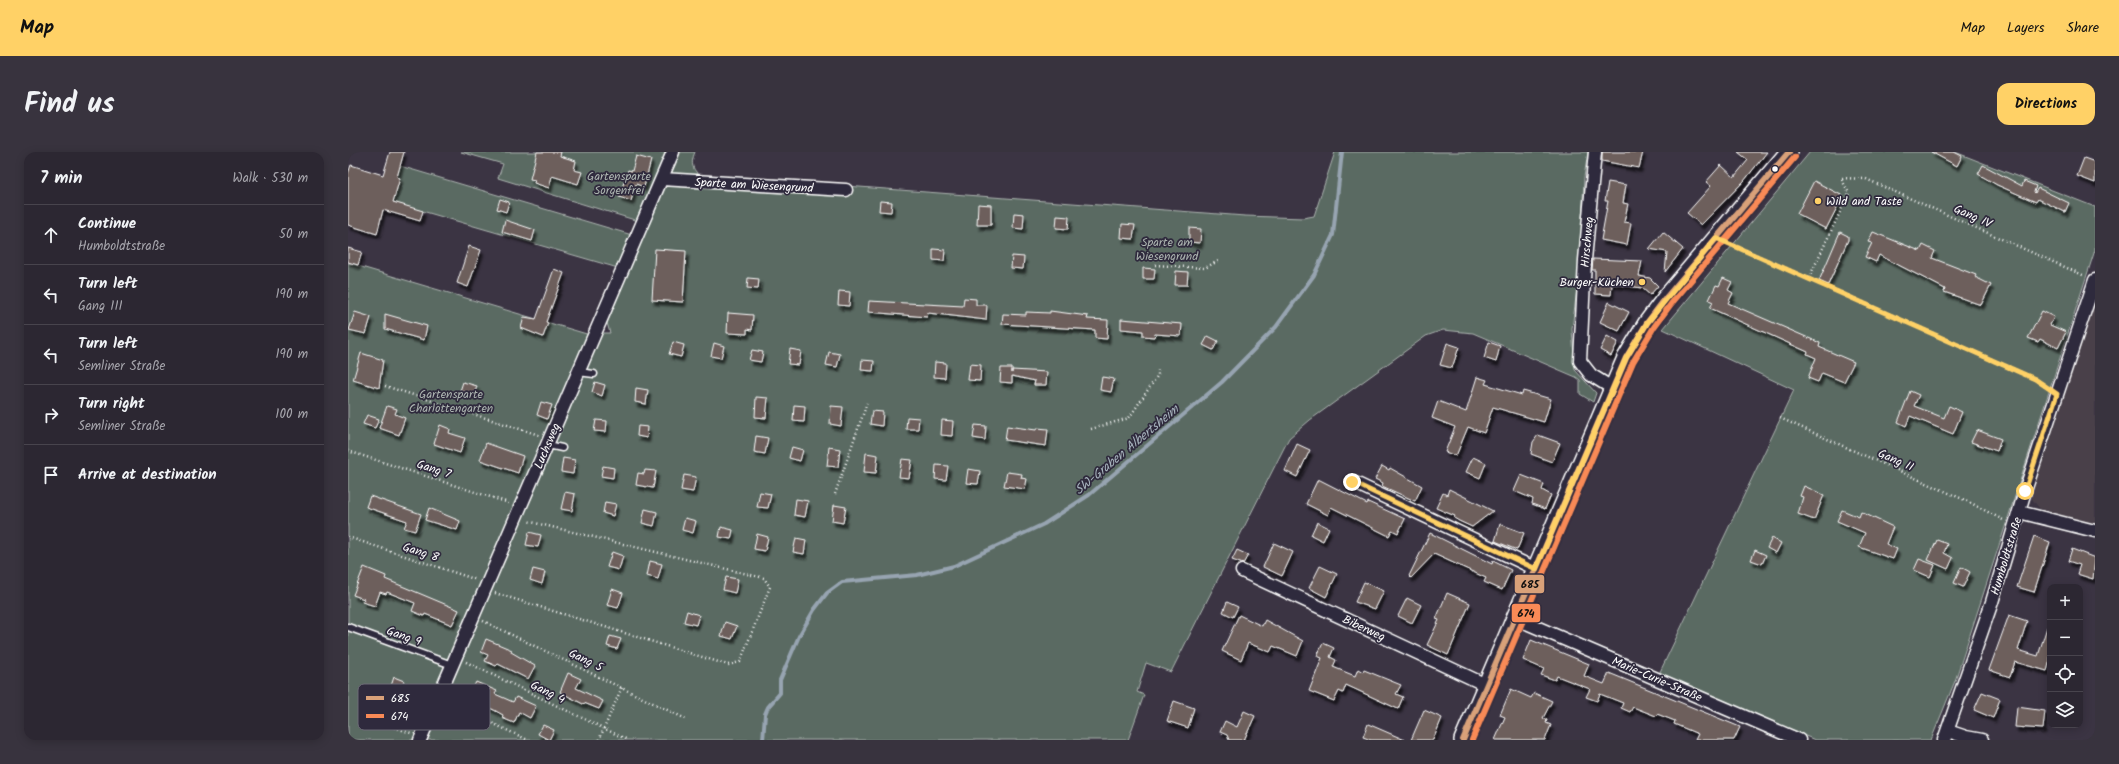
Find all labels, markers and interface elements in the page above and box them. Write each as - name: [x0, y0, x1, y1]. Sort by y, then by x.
- text: Map: [20, 13, 54, 43]
- text: Map: [1961, 17, 1985, 39]
- text: Layers: [2007, 17, 2045, 39]
- text: Share: [2067, 17, 2099, 39]
- text: Find us: [24, 82, 115, 127]
- button: Directions: [1997, 83, 2095, 125]
- unlabelled marker: [1770, 164, 1780, 174]
- text: 7 min: [40, 165, 82, 192]
- park label: Gartensparte Sorgenfrei: [587, 167, 652, 200]
- text: Walk · 530 m: [232, 168, 308, 189]
- street label: Sparte am Wiesengrund: [694, 173, 815, 198]
- place label: Wild and Taste: [1826, 192, 1903, 211]
- marker: Wild and Taste: [1813, 196, 1823, 206]
- street label: Gang IV: [1951, 200, 1996, 234]
- text: Continue: [78, 212, 136, 236]
- street label: Hirschweg: [1576, 216, 1599, 268]
- icon: ahead: [40, 224, 62, 246]
- text: 50 m: [279, 224, 308, 245]
- park label: Sparte am Wiesengrund: [1136, 233, 1199, 266]
- text: Humboldtstraße: [78, 236, 165, 257]
- text: Turn left: [78, 272, 138, 296]
- place label: Burger-Küchen: [1560, 273, 1634, 292]
- marker: Burger-Küchen: [1637, 277, 1647, 287]
- icon: left: [40, 284, 62, 306]
- text: 190 m: [276, 284, 308, 305]
- text: Gang III: [78, 296, 122, 317]
- text: Turn left: [78, 332, 138, 356]
- icon: left: [40, 344, 62, 366]
- text: 190 m: [276, 344, 308, 365]
- text: Semliner Straße: [78, 356, 165, 377]
- park label: Gartensparte Charlottengarten: [409, 385, 493, 418]
- text: Turn right: [78, 392, 145, 416]
- water label: SW-Graben Albertsheim: [1070, 399, 1185, 500]
- icon: right: [40, 404, 62, 426]
- text: 100 m: [275, 404, 308, 425]
- text: Semliner Straße: [78, 416, 165, 437]
- street label: Luchsweg: [529, 420, 566, 472]
- street label: Gang II: [1875, 444, 1917, 477]
- street label: Gang 7: [414, 455, 454, 484]
- text: Arrive at destination: [78, 463, 217, 487]
- icon: arrive: [40, 464, 62, 486]
- route end: [1343, 473, 1361, 491]
- route start: [2016, 482, 2034, 500]
- street label: Humboldtstraße: [1986, 514, 2027, 597]
- street label: Gang 8: [400, 538, 442, 567]
- line badge: 685: [1514, 574, 1545, 594]
- text: 685: [1521, 576, 1540, 594]
- map controls: [2047, 584, 2083, 728]
- button: +: [2047, 584, 2083, 620]
- line badge: 674: [1511, 603, 1541, 623]
- text: 674: [1517, 605, 1535, 623]
- street label: Biberweg: [1339, 610, 1389, 647]
- button: −: [2047, 620, 2083, 656]
- street label: Gang 9: [384, 621, 424, 652]
- street label: Gang 5: [565, 644, 608, 678]
- street label: Marie-Curie-Straße: [1609, 652, 1706, 707]
- button: locate: [2047, 656, 2083, 692]
- street label: Gang 4: [527, 676, 569, 709]
- legend: [358, 684, 490, 730]
- text: 685: [391, 690, 411, 708]
- button: layers: [2047, 692, 2083, 728]
- text: 674: [391, 708, 408, 726]

